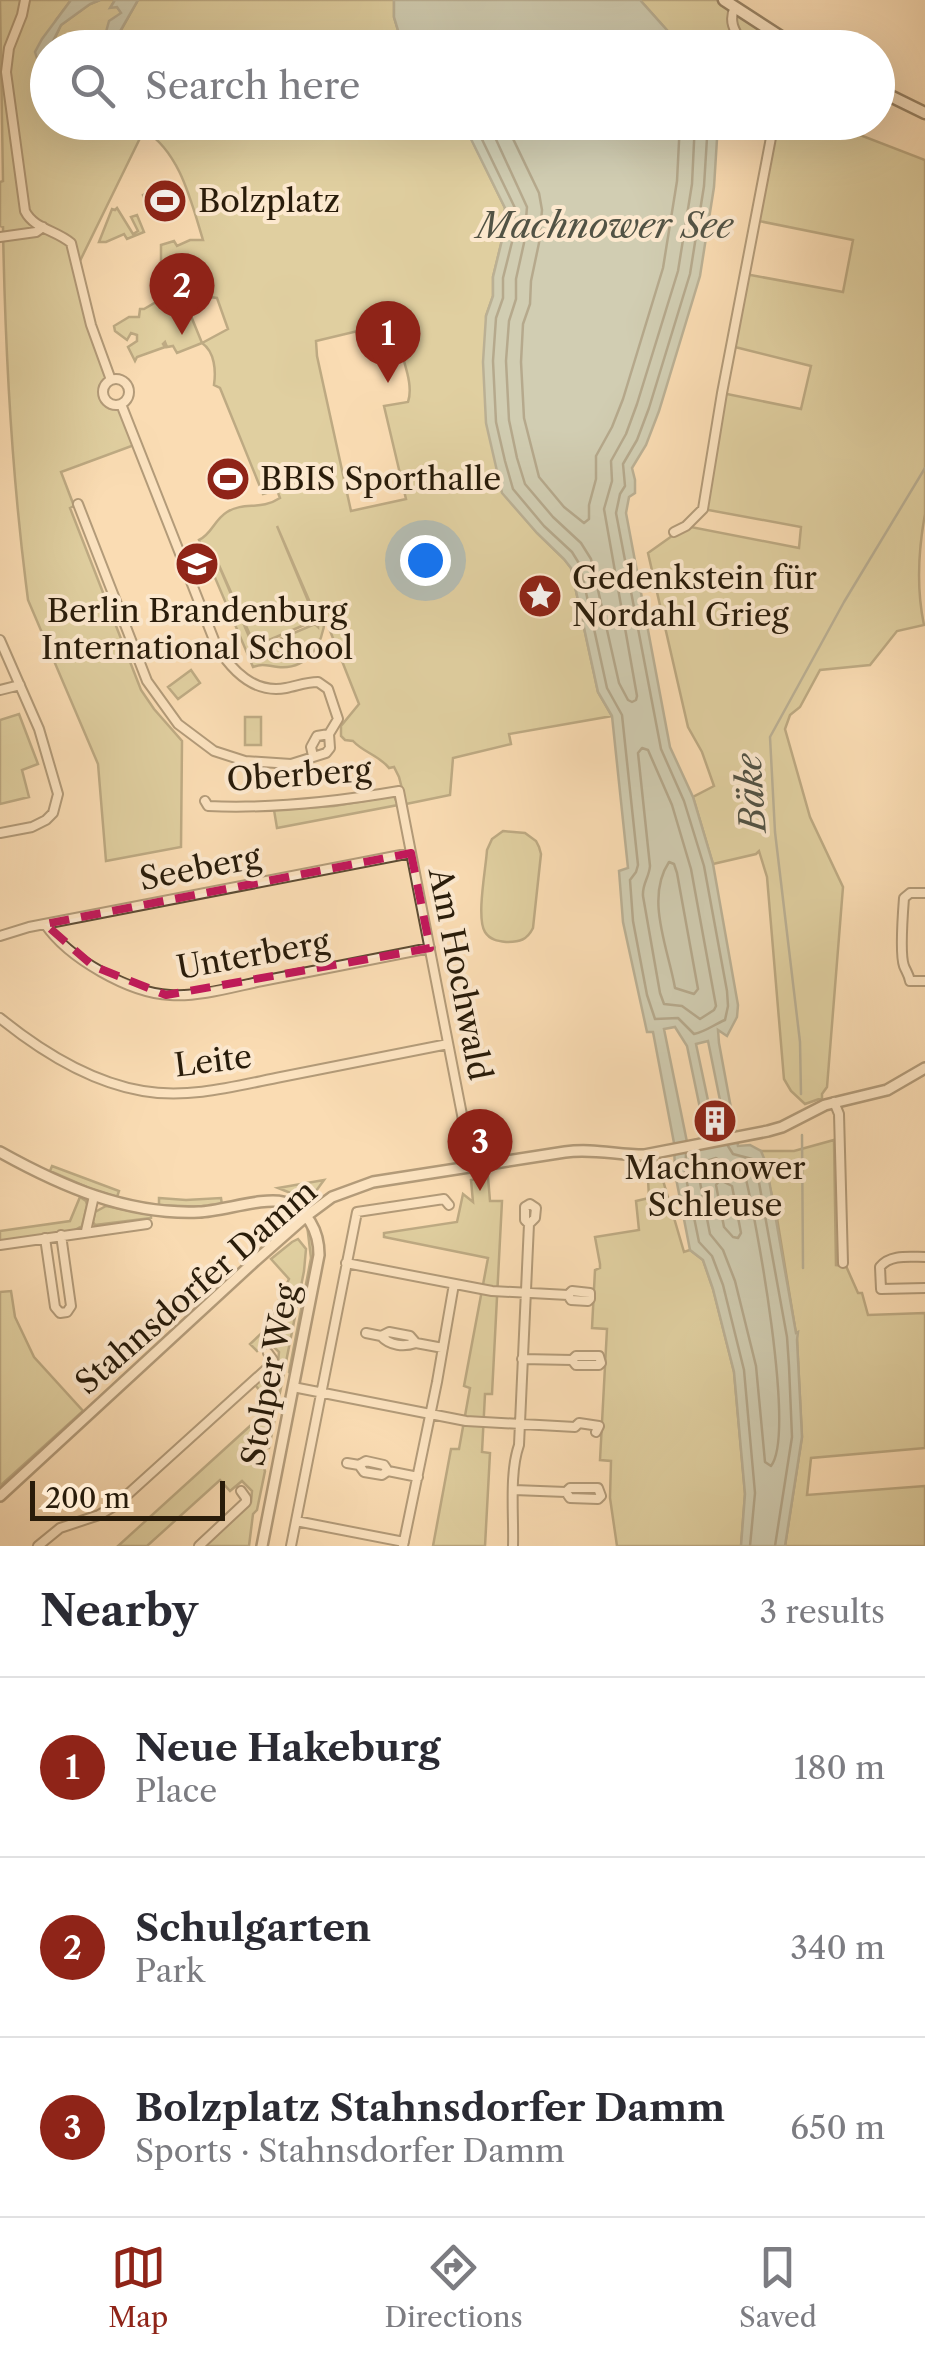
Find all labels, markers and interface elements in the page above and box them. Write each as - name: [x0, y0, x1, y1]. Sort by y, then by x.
- search box: [30, 30, 895, 140]
- icon: search: [65, 58, 120, 113]
- text: Search here: [145, 62, 360, 109]
- sports icon: Bolzplatz: [142, 178, 188, 224]
- place label: Bolzplatz: [198, 181, 340, 220]
- water label: Machnower See: [473, 204, 734, 247]
- pin: 2: [150, 252, 214, 335]
- pin: 1: [356, 300, 420, 383]
- sports icon: BBIS Sporthalle: [205, 456, 251, 502]
- place label: BBIS Sporthalle: [260, 459, 501, 498]
- your location: [400, 535, 451, 586]
- school or university icon: Berlin Brandenburg International School: [174, 541, 220, 587]
- place label: Gedenkstein für Nordahl Grieg: [572, 558, 818, 634]
- place icon: Gedenkstein für Nordahl Grieg: [517, 573, 563, 619]
- place label: Berlin Brandenburg International School: [41, 591, 353, 667]
- street label: Oberberg: [225, 750, 374, 799]
- water label: Bäke: [726, 751, 775, 837]
- street label: Seeberg: [136, 836, 265, 898]
- street label: Am Hochwald: [421, 863, 500, 1084]
- street label: Unterberg: [174, 922, 333, 987]
- street label: Leite: [172, 1036, 254, 1085]
- building icon: Machnower Schleuse: [692, 1098, 738, 1144]
- pin: 3: [448, 1108, 512, 1191]
- place label: Machnower Schleuse: [624, 1148, 806, 1224]
- street label: Stahnsdorfer Damm: [67, 1171, 324, 1402]
- street label: Stolper Weg: [233, 1280, 306, 1469]
- scale bar: [30, 1476, 225, 1520]
- text: 200 m: [45, 1481, 130, 1515]
- text: Nearby: [40, 1585, 198, 1637]
- text: 3 results: [759, 1592, 885, 1631]
- text: Neue Hakeburg: [135, 1724, 441, 1771]
- text: 1: [65, 1748, 80, 1787]
- text: 180 m: [794, 1748, 885, 1787]
- text: Place: [135, 1771, 217, 1810]
- text: Schulgarten: [135, 1904, 371, 1951]
- text: 2: [63, 1928, 82, 1967]
- text: 340 m: [790, 1928, 885, 1967]
- text: Park: [135, 1951, 205, 1990]
- text: Bolzplatz Stahnsdorfer Damm: [135, 2084, 725, 2131]
- text: 3: [63, 2108, 82, 2147]
- text: 650 m: [790, 2108, 885, 2147]
- text: Sports · Stahnsdorfer Damm: [135, 2131, 565, 2170]
- tab: Map: [108, 2240, 168, 2334]
- tab: Directions: [384, 2240, 523, 2334]
- tab: Saved: [739, 2240, 817, 2334]

